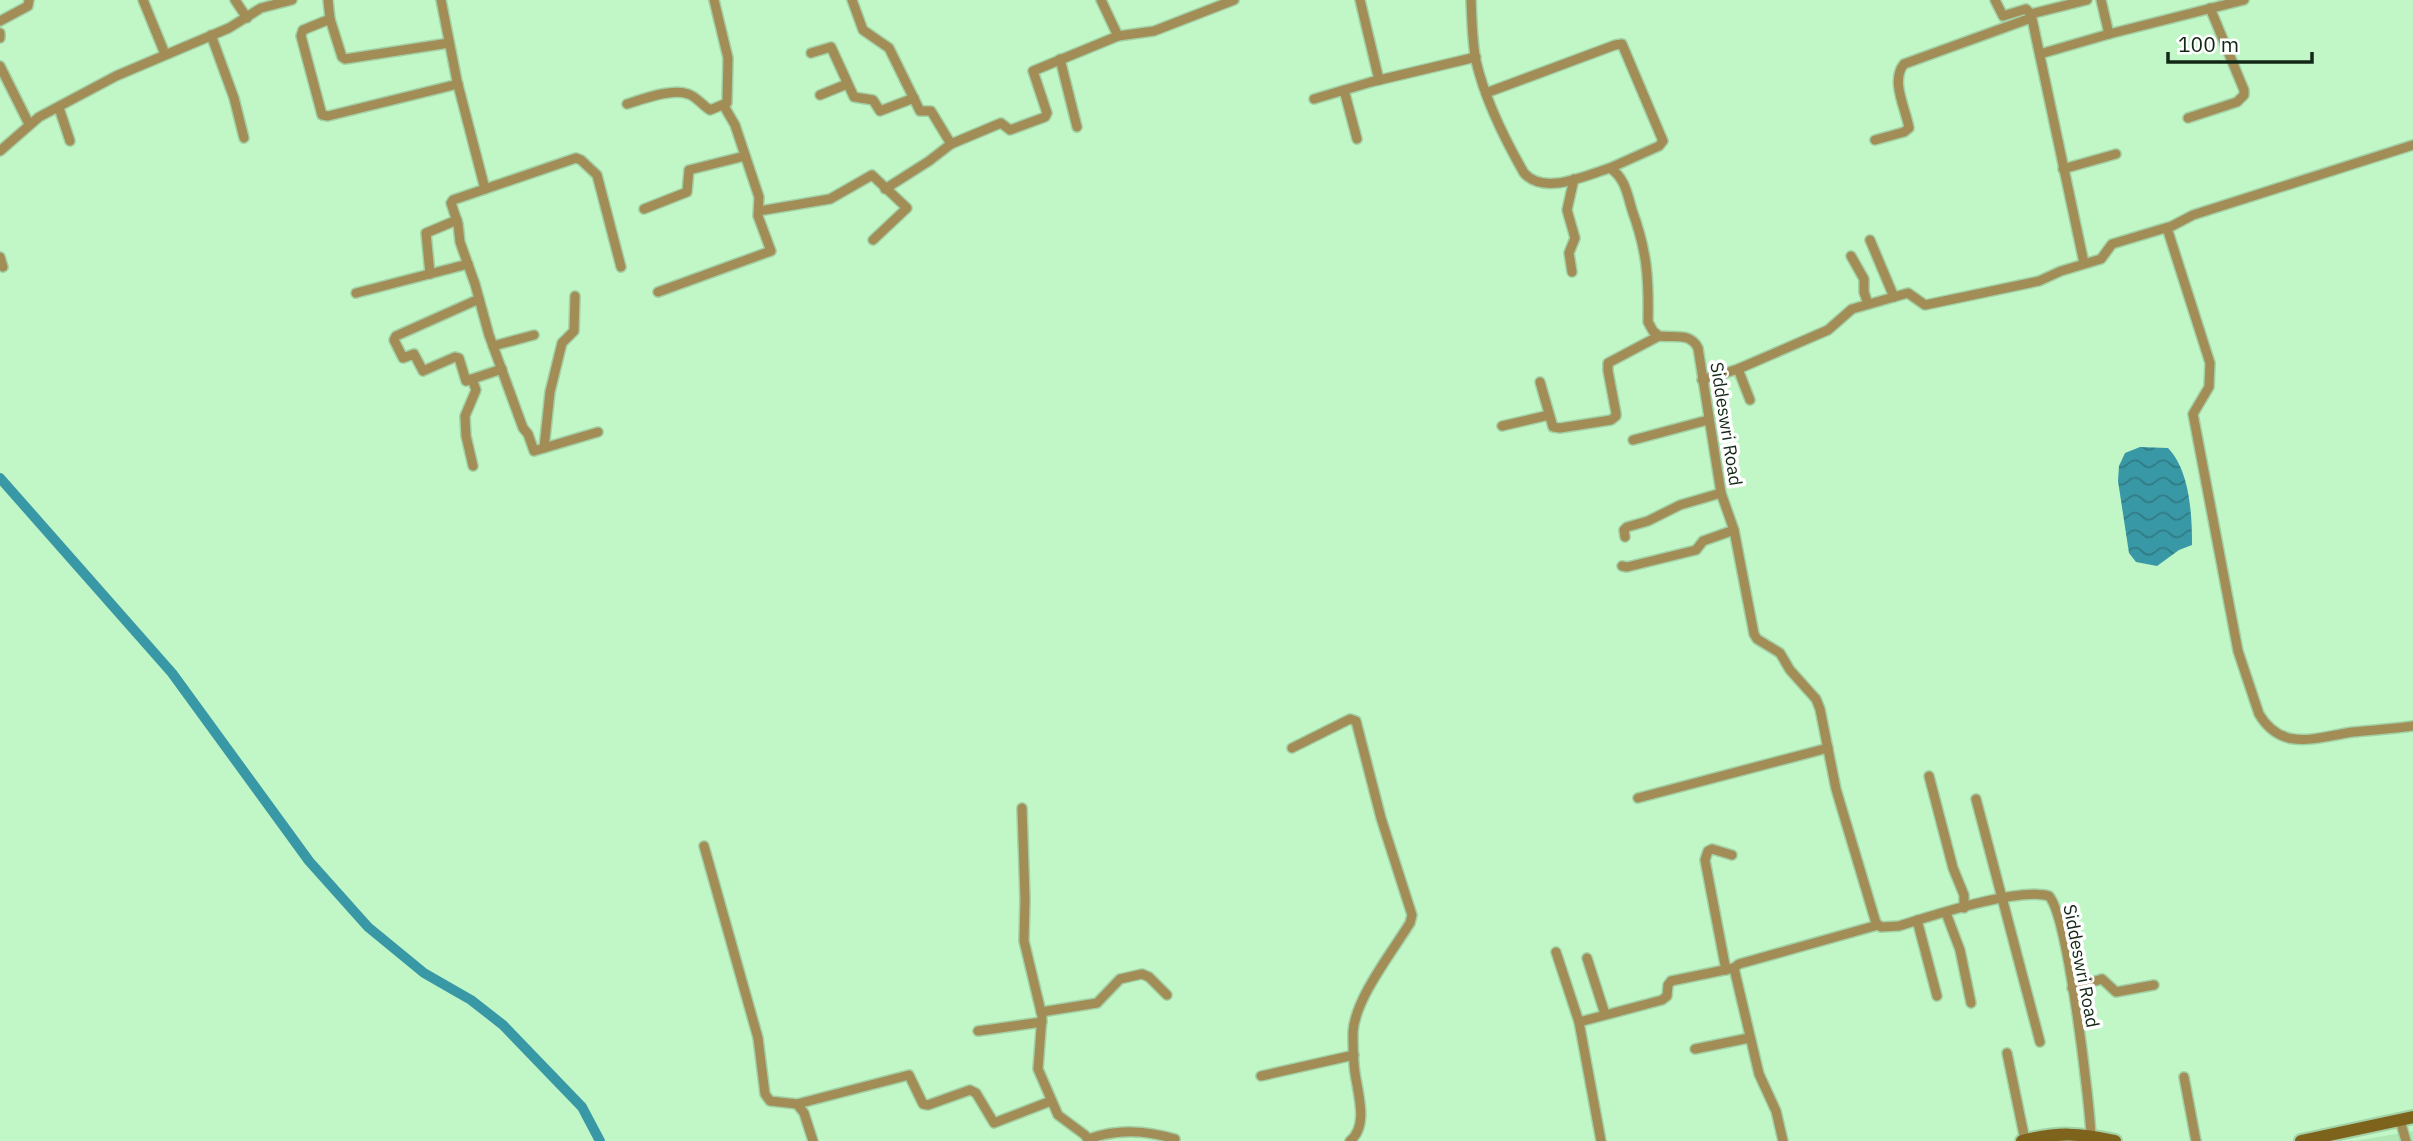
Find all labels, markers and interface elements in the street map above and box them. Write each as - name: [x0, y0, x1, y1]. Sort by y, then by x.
- scale bar: [2168, 21, 2312, 65]
- text: 100 m: [2178, 30, 2239, 58]
- street label: Siddeswri Road: [1705, 360, 1748, 487]
- street label: Siddeswri Road: [2058, 902, 2105, 1029]

